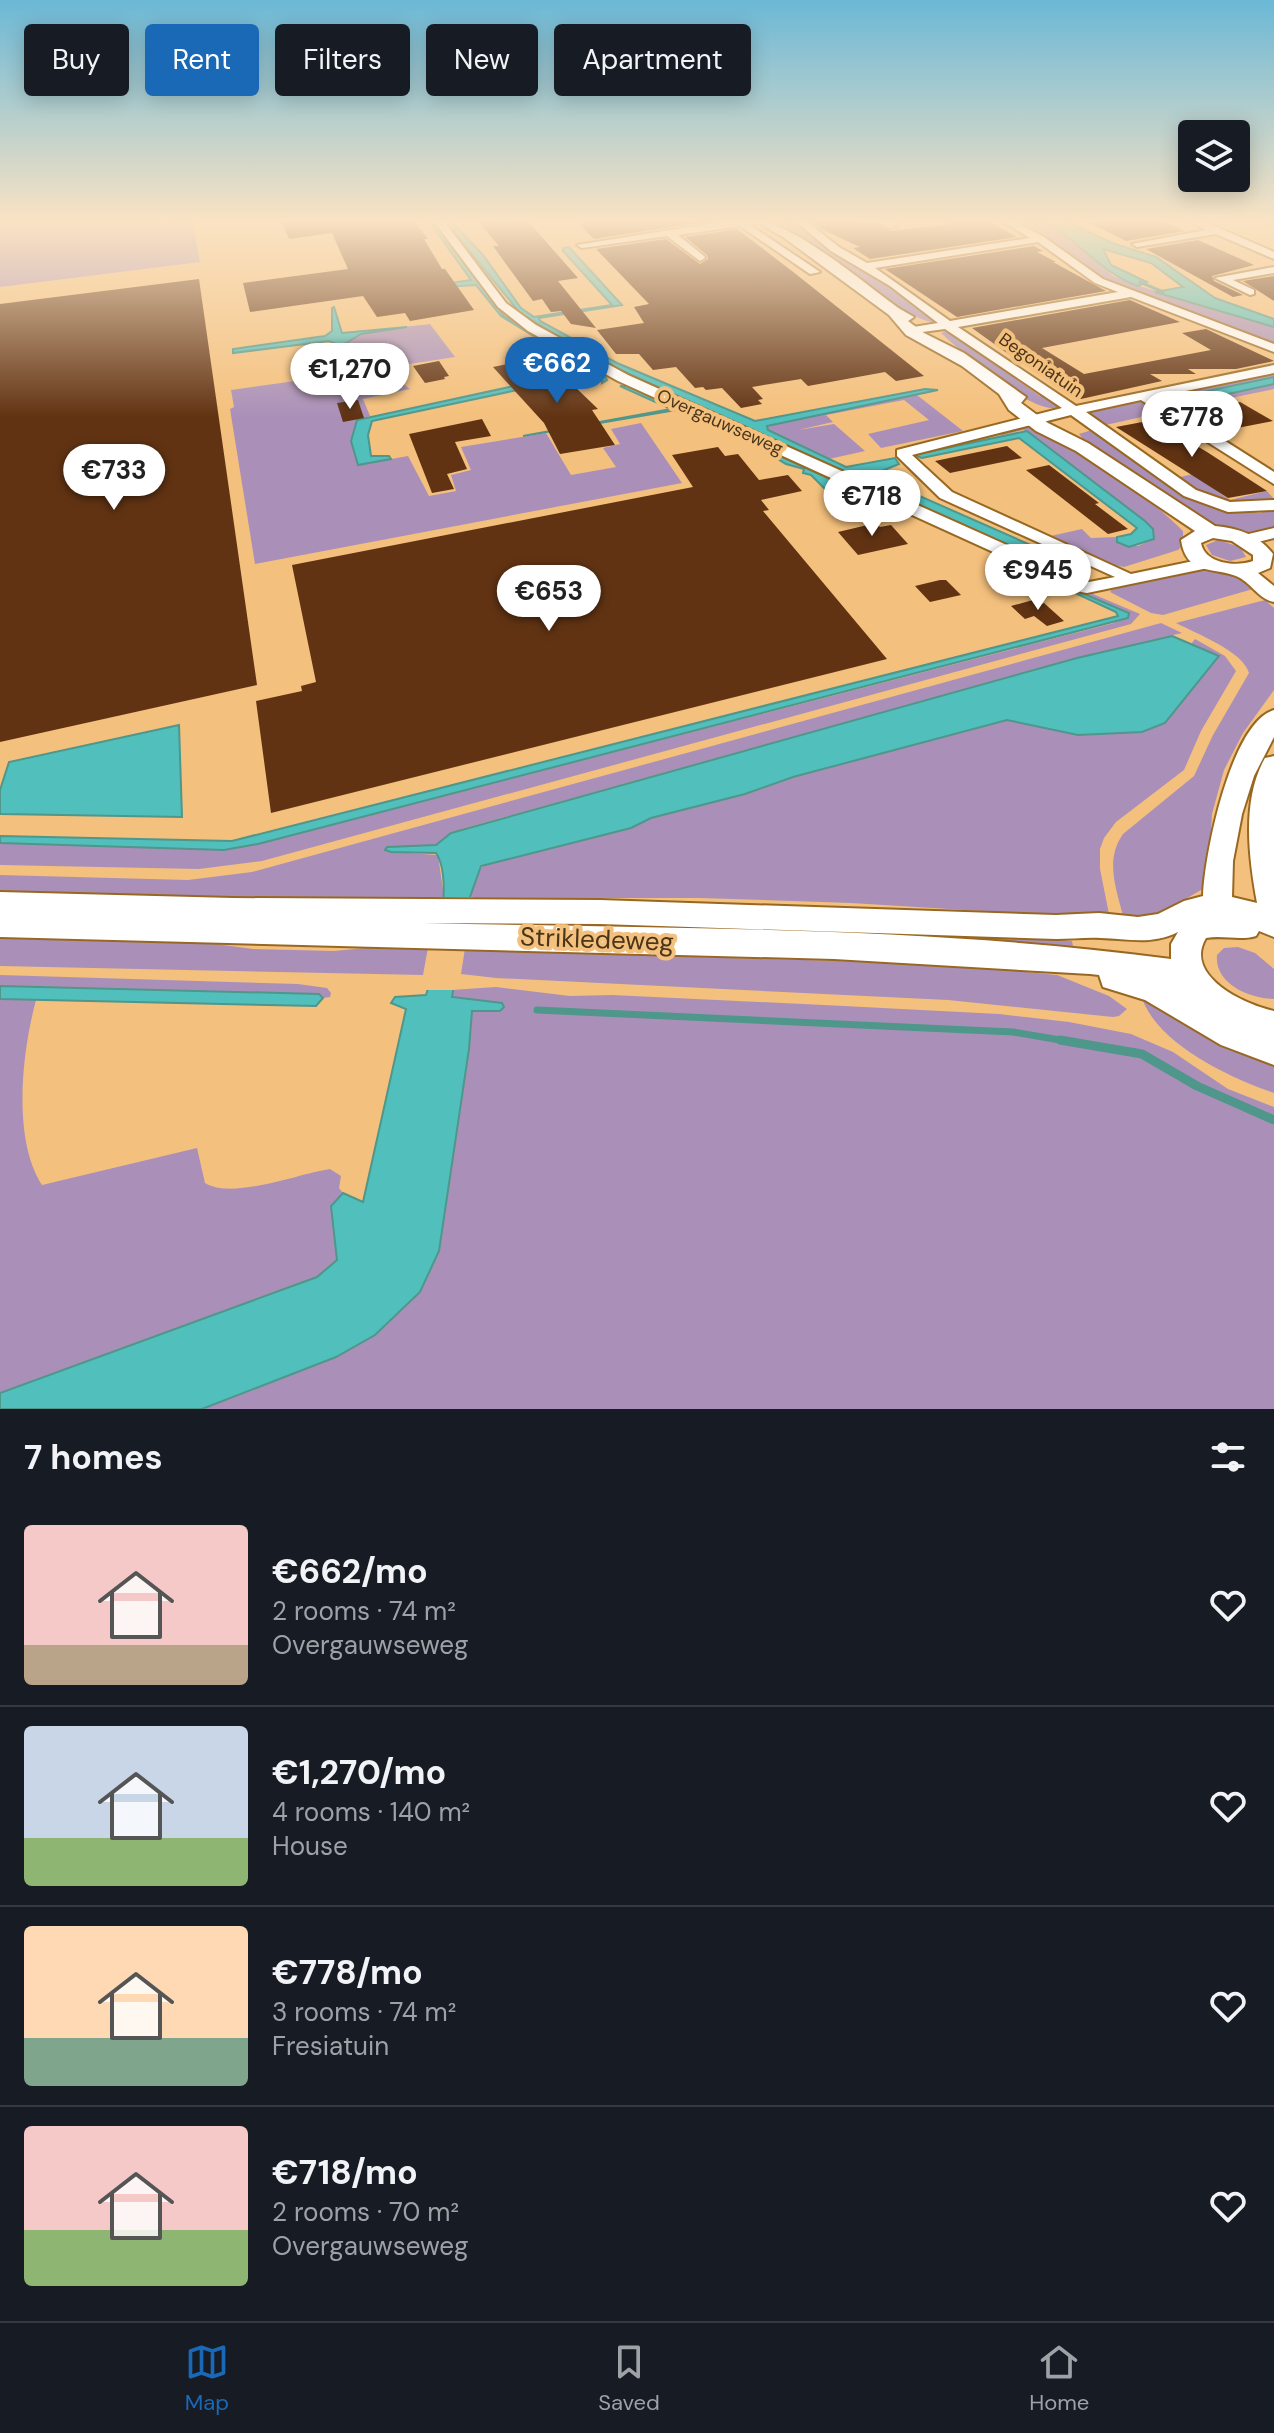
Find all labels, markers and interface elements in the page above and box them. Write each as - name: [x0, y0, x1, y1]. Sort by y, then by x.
- chip: Buy: [24, 24, 129, 96]
- chip: Rent: [145, 24, 259, 96]
- chip: Filters: [275, 24, 410, 96]
- chip: New: [426, 24, 538, 96]
- chip: Apartment: [554, 24, 751, 96]
- map controls: [1178, 120, 1250, 192]
- button: layers: [1178, 120, 1250, 192]
- street label: Begoniatuin: [994, 327, 1088, 403]
- pin: €662: [510, 337, 604, 405]
- pin: €1,270: [285, 343, 415, 411]
- text: €662: [523, 346, 591, 380]
- text: €1,270: [308, 352, 392, 386]
- street label: Overgauwseweg: [653, 383, 787, 461]
- pin: €778: [1145, 391, 1239, 459]
- text: €778: [1160, 400, 1224, 434]
- pin: €733: [67, 444, 161, 512]
- text: €733: [81, 453, 147, 487]
- pin: €718: [825, 470, 919, 538]
- text: €718: [842, 479, 902, 513]
- pin: €945: [991, 544, 1085, 612]
- text: €945: [1003, 553, 1073, 587]
- pin: €653: [502, 565, 596, 633]
- text: €653: [515, 574, 583, 608]
- street label: Strikledeweg: [520, 919, 674, 959]
- text: 7 homes: [24, 1435, 163, 1480]
- icon: filters: [1206, 1435, 1250, 1479]
- text: €662/mo: [272, 1549, 428, 1594]
- icon: home: [88, 1557, 184, 1653]
- icon: heart: [1206, 1583, 1250, 1627]
- text: 2 rooms · 74 m²: [272, 1594, 456, 1628]
- text: Overgauwseweg: [272, 1628, 468, 1662]
- text: €1,270/mo: [272, 1750, 446, 1795]
- icon: home: [88, 1758, 184, 1854]
- icon: heart: [1206, 1784, 1250, 1828]
- text: 4 rooms · 140 m²: [272, 1795, 470, 1829]
- text: House: [272, 1829, 348, 1863]
- text: €778/mo: [272, 1950, 423, 1995]
- icon: home: [88, 1958, 184, 2054]
- icon: heart: [1206, 1984, 1250, 2028]
- text: 3 rooms · 74 m²: [272, 1995, 456, 2029]
- text: Fresiatuin: [272, 2029, 389, 2063]
- text: €718/mo: [272, 2150, 418, 2195]
- icon: home: [88, 2158, 184, 2254]
- icon: heart: [1206, 2184, 1250, 2228]
- text: 2 rooms · 70 m²: [272, 2195, 459, 2229]
- text: Overgauwseweg: [272, 2229, 468, 2263]
- tab: Map: [185, 2340, 229, 2417]
- tab: Saved: [598, 2340, 660, 2417]
- tab: Home: [1029, 2340, 1089, 2417]

